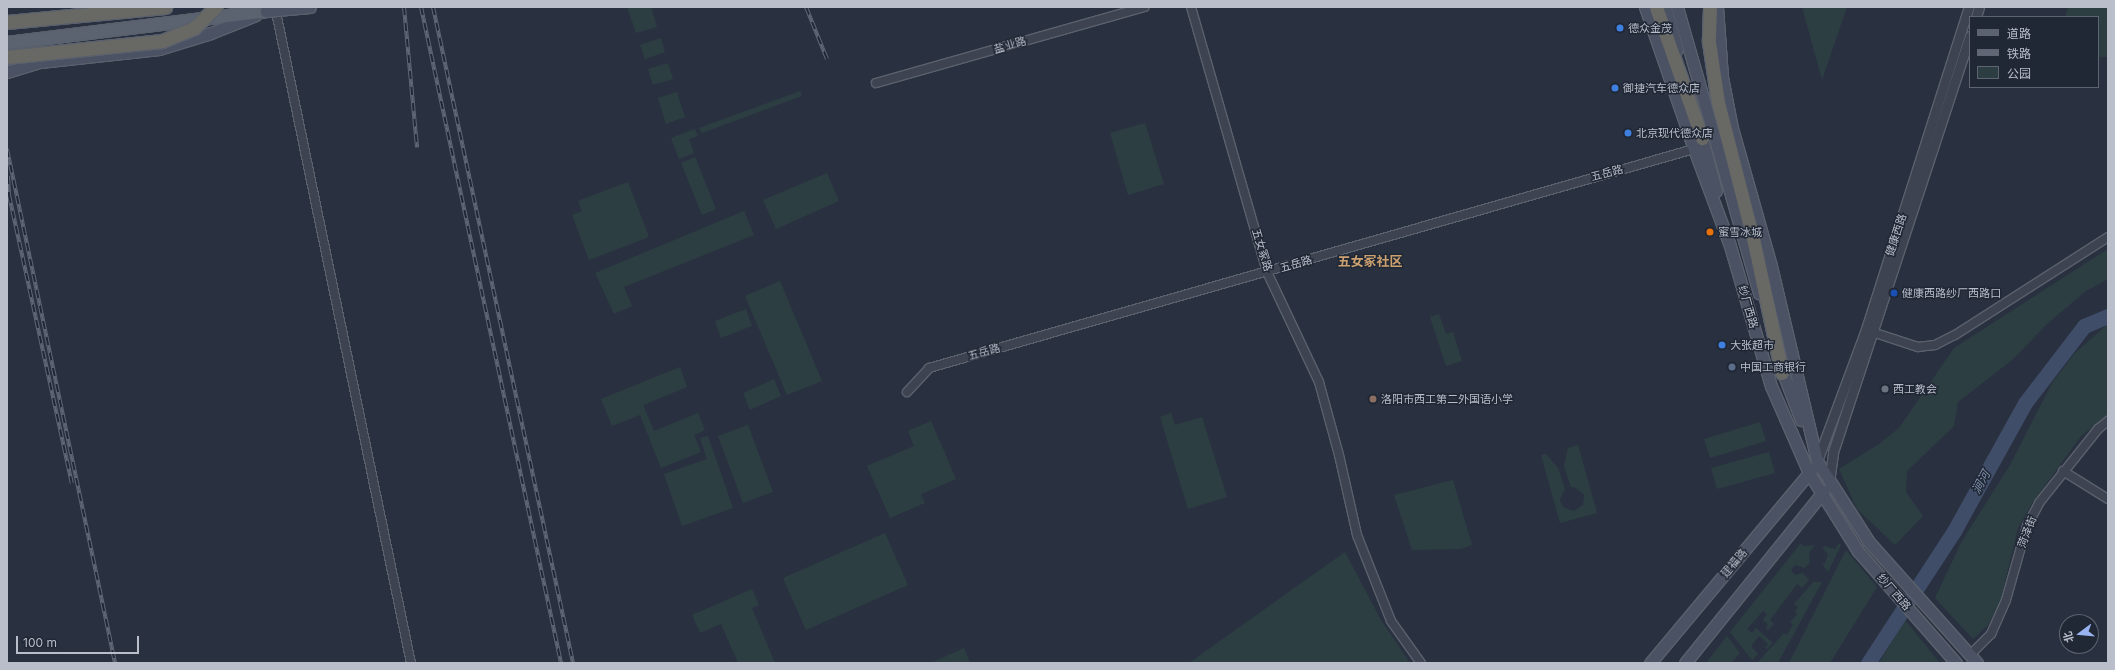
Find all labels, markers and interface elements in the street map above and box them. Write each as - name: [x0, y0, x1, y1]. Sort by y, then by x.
- legend: [1969, 16, 2099, 88]
- place label: 德众金茂: [1628, 21, 1672, 35]
- marker: 德众金茂: [1615, 23, 1625, 33]
- text: 道路: [2007, 26, 2031, 41]
- street label: 盐业路: [992, 34, 1028, 56]
- text: 铁路: [2007, 46, 2031, 61]
- text: 公园: [2007, 66, 2031, 81]
- place label: 御捷汽车德众店: [1623, 81, 1700, 95]
- marker: 御捷汽车德众店: [1610, 83, 1620, 93]
- place label: 北京现代德众店: [1636, 126, 1713, 140]
- marker: 北京现代德众店: [1623, 128, 1633, 138]
- street label: 五岳路: [1589, 162, 1625, 184]
- street label: 健康西路: [1883, 212, 1909, 258]
- place label: 蜜雪冰城: [1718, 225, 1762, 239]
- street label: 五女冢路: [1249, 227, 1275, 273]
- marker: 蜜雪冰城: [1705, 227, 1715, 237]
- street label: 五岳路: [1278, 253, 1314, 275]
- district label: 五女冢社区: [1338, 253, 1402, 269]
- street label: 纱厂西路: [1736, 284, 1760, 330]
- place label: 健康西路纱厂西路口: [1902, 286, 2001, 300]
- marker: 健康西路纱厂西路口: [1889, 288, 1899, 298]
- place label: 大张超市: [1730, 338, 1774, 352]
- marker: 大张超市: [1717, 340, 1727, 350]
- street label: 五岳路: [966, 341, 1002, 363]
- place label: 中国工商银行: [1740, 360, 1806, 374]
- marker: 中国工商银行: [1727, 362, 1737, 372]
- place label: 西工教会: [1893, 382, 1937, 396]
- marker: 西工教会: [1880, 384, 1890, 394]
- place label: 洛阳市西工第二外国语小学: [1381, 392, 1513, 406]
- marker: 洛阳市西工第二外国语小学: [1368, 394, 1378, 404]
- water label: 涧河: [1969, 468, 1993, 496]
- street label: 菏泽街: [2015, 514, 2039, 550]
- street label: 建福路: [1718, 546, 1750, 580]
- street label: 纱厂西路: [1875, 571, 1913, 613]
- north arrow: [2059, 614, 2099, 654]
- scale bar: [18, 628, 141, 654]
- text: 北: [2060, 630, 2077, 644]
- text: 100 m: [23, 635, 57, 650]

